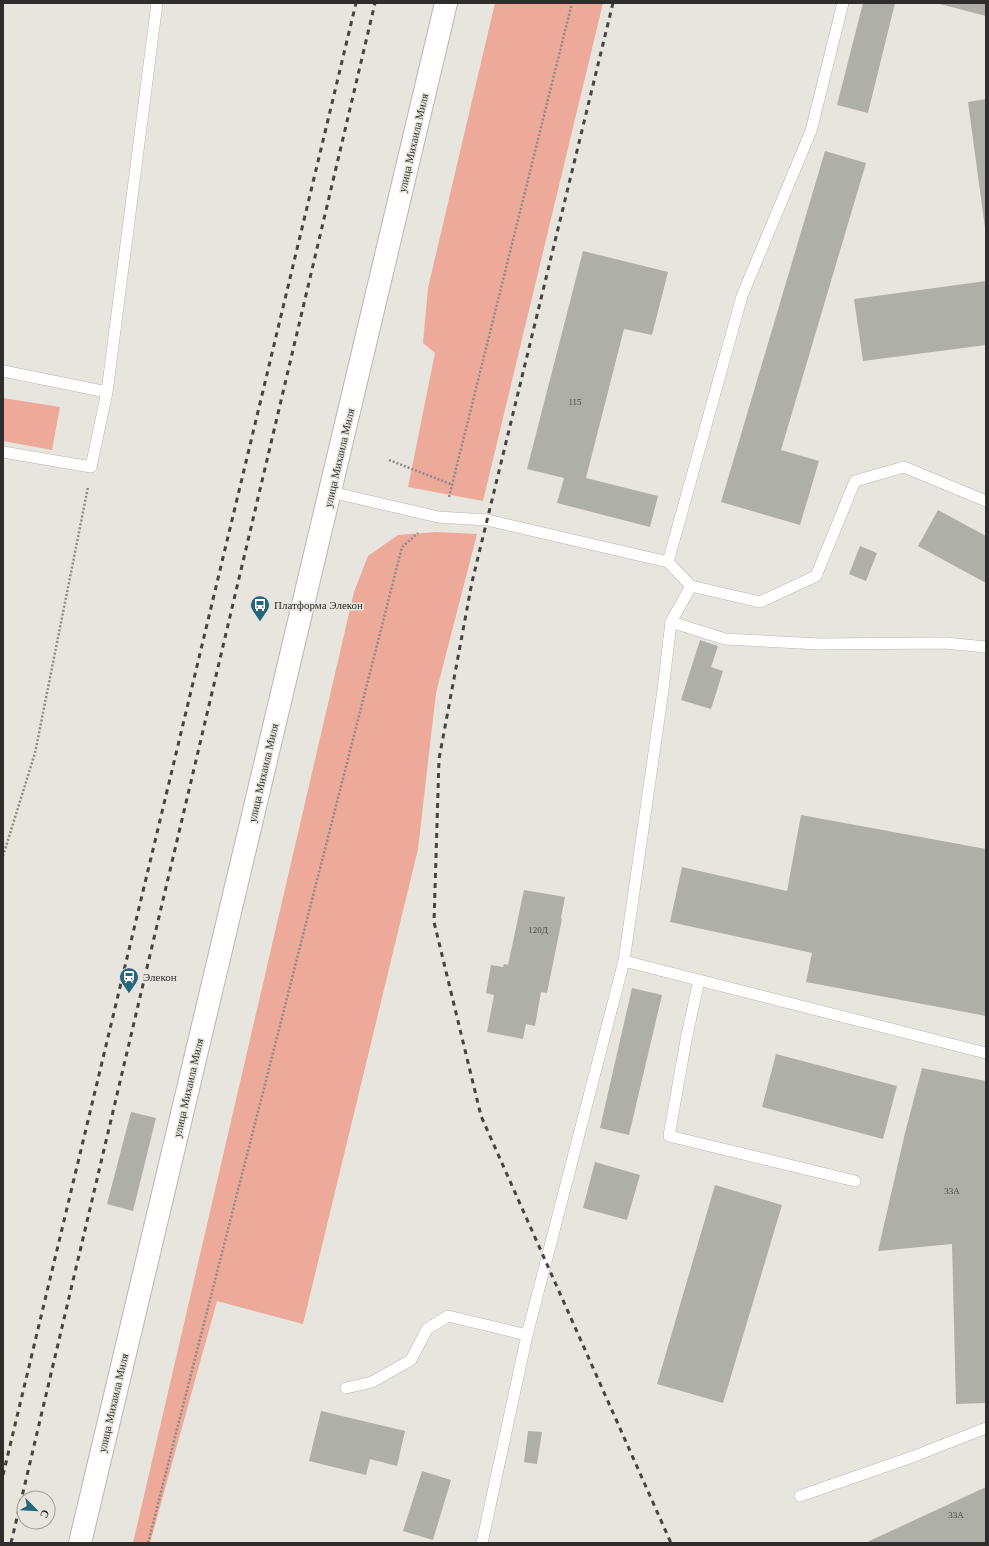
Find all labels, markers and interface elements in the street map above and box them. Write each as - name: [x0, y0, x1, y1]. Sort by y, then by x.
- street label: улица Михаила Миля: [396, 92, 430, 194]
- house number: 115: [568, 397, 582, 407]
- street label: улица Михаила Миля: [322, 407, 356, 509]
- bus stop icon: Платформа Элекон: [249, 594, 271, 622]
- place label: Платформа Элекон: [274, 599, 363, 611]
- street label: улица Михаила Миля: [246, 722, 280, 824]
- house number: 120Д: [528, 925, 548, 935]
- station icon: Элекон: [118, 966, 140, 994]
- place label: Элекон: [143, 971, 177, 983]
- street label: улица Михаила Миля: [171, 1037, 205, 1139]
- house number: 33А: [944, 1186, 960, 1196]
- street label: улица Михаила Миля: [96, 1352, 130, 1454]
- north arrow: [16, 1490, 56, 1530]
- text: С: [38, 1508, 52, 1520]
- house number: 33А: [948, 1510, 964, 1520]

